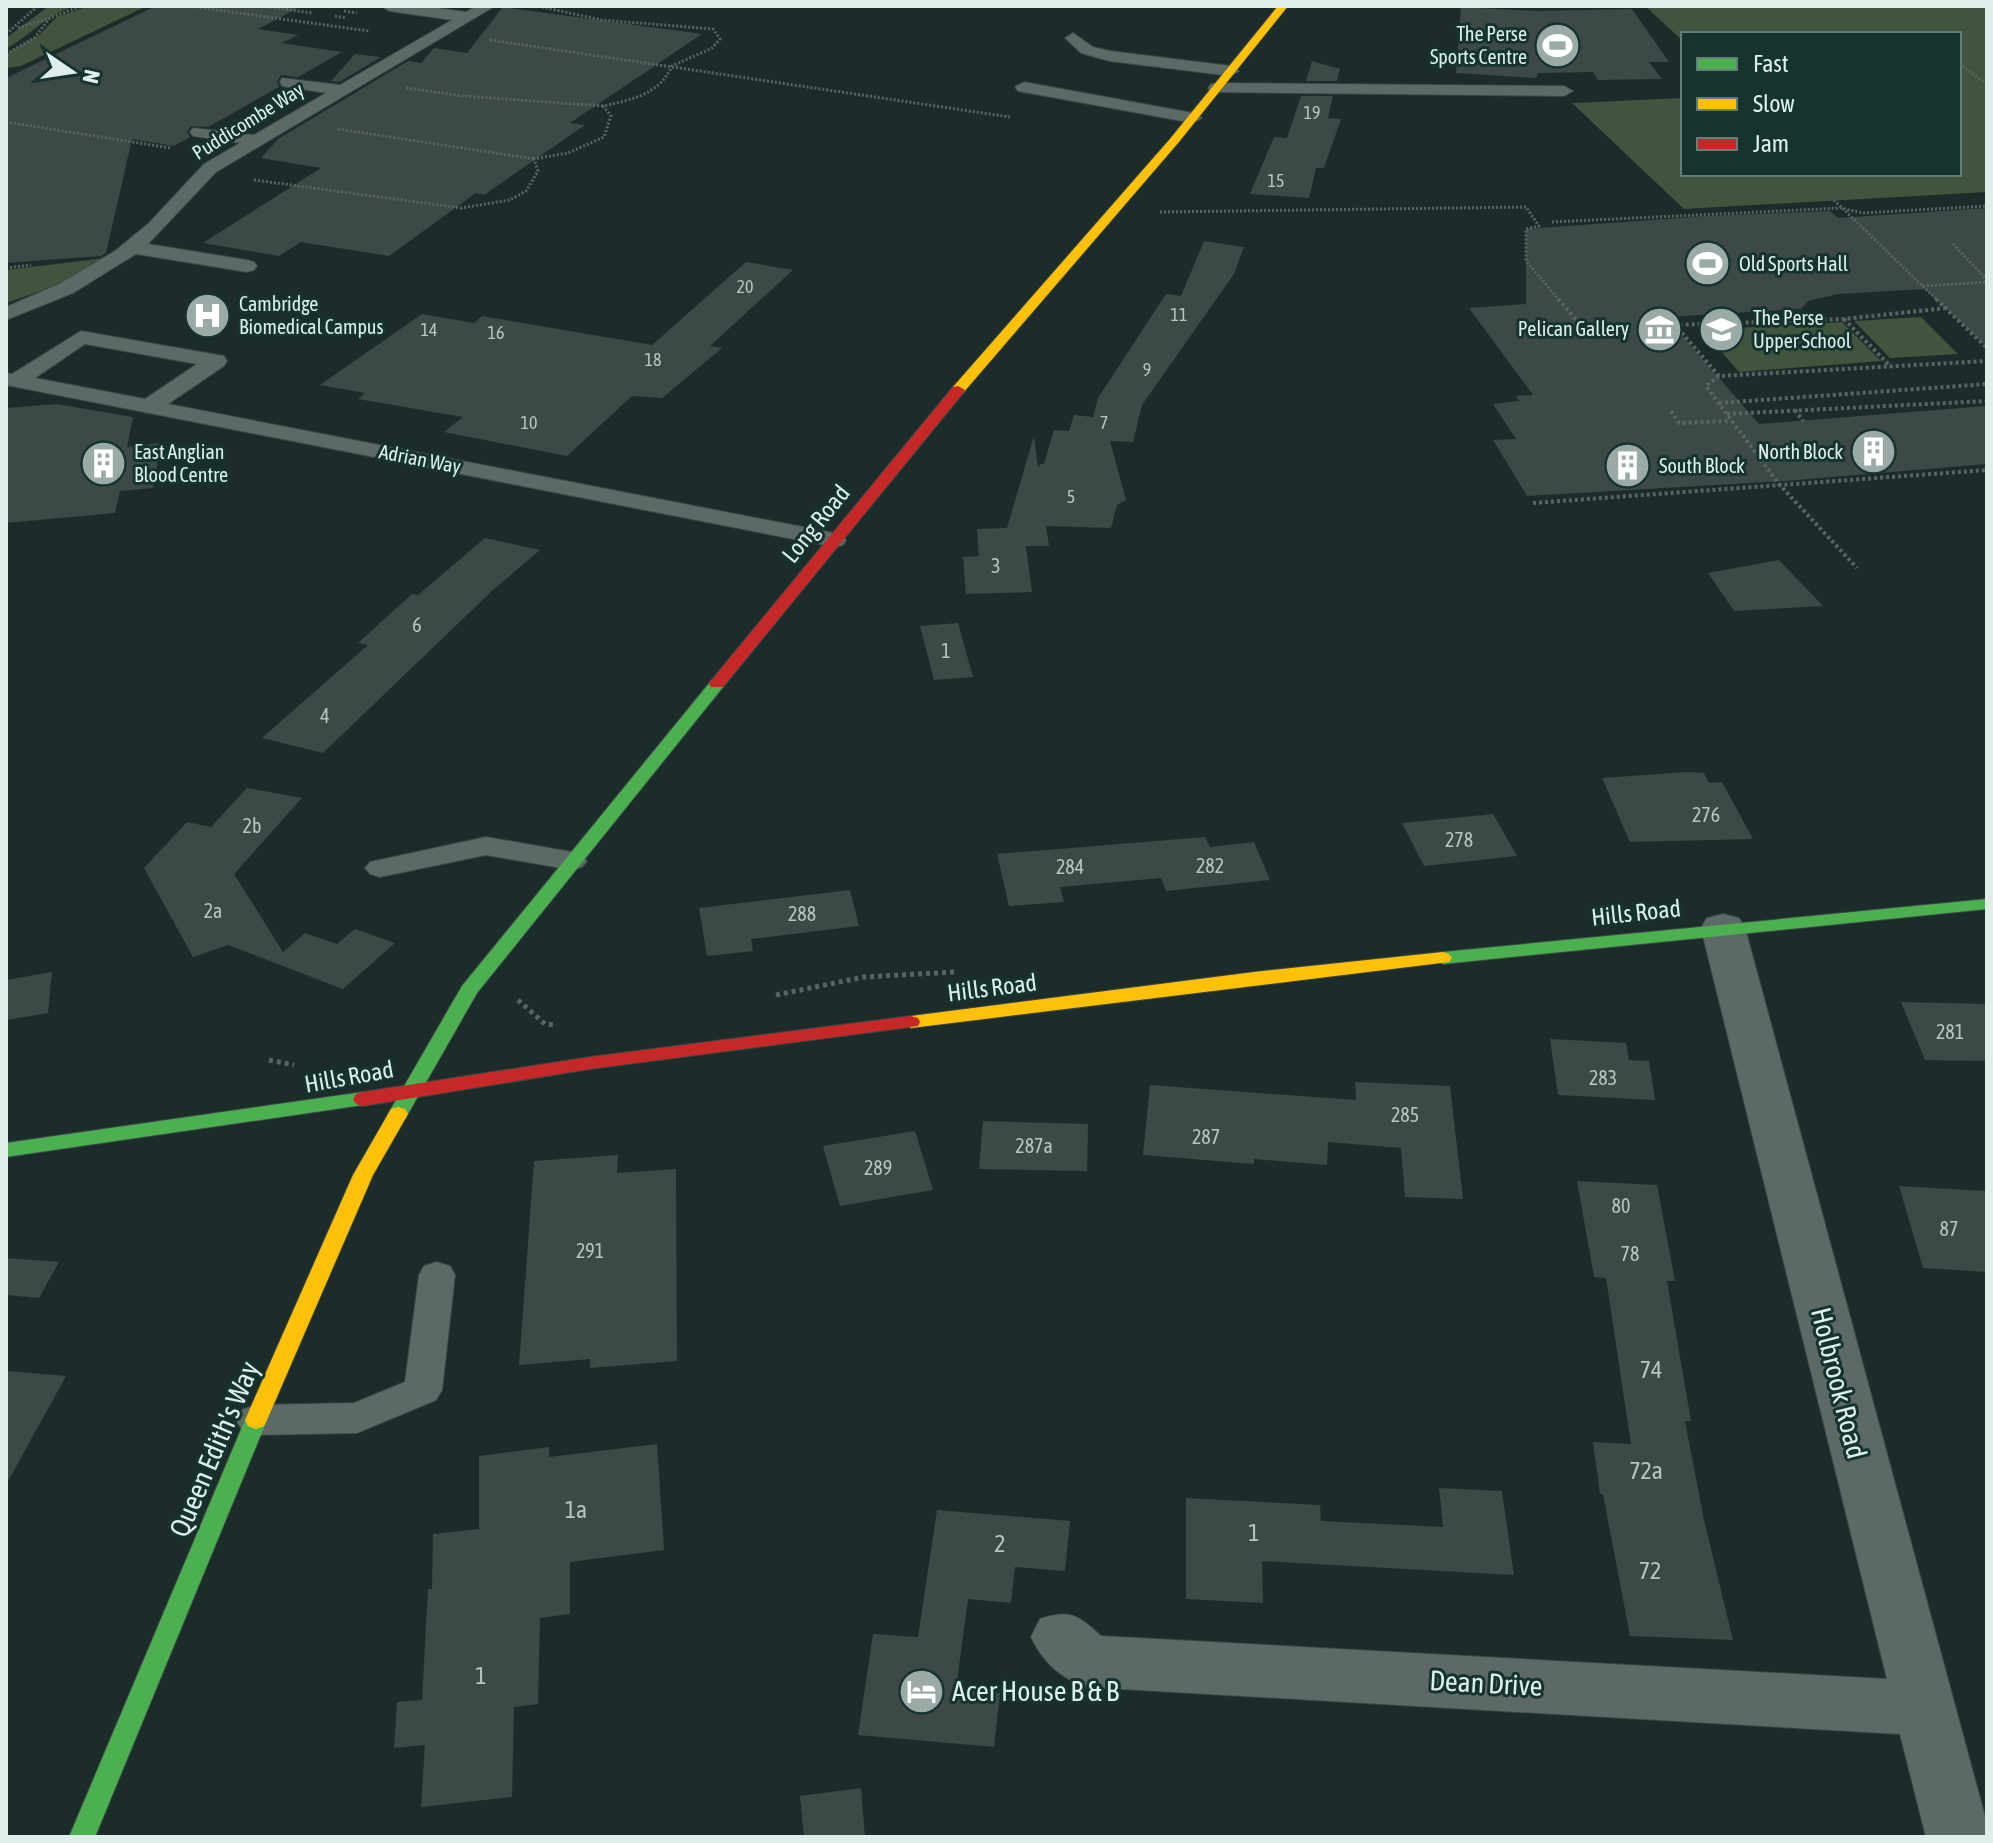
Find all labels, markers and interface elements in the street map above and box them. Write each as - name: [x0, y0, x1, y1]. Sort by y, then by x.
- place label: The Perse Sports Centre: [1430, 22, 1527, 68]
- sports icon: The Perse Sports Centre: [1534, 22, 1582, 70]
- north arrow: [32, 32, 112, 112]
- legend: [1681, 32, 1961, 176]
- text: Fast: [1753, 50, 1789, 77]
- text: N: [77, 67, 106, 86]
- street label: Puddicombe Way: [188, 77, 308, 164]
- text: Slow: [1753, 90, 1795, 117]
- house number: 19: [1304, 102, 1320, 123]
- text: Jam: [1753, 130, 1789, 157]
- house number: 15: [1268, 170, 1284, 191]
- sports icon: Old Sports Hall: [1684, 240, 1732, 288]
- place label: Old Sports Hall: [1739, 252, 1849, 275]
- house number: 20: [737, 276, 753, 297]
- hospital icon: Cambridge Biomedical Campus: [184, 291, 232, 339]
- place label: Cambridge Biomedical Campus: [239, 292, 384, 338]
- house number: 11: [1171, 304, 1187, 325]
- museum icon: Pelican Gallery: [1636, 305, 1684, 353]
- school or university icon: The Perse Upper School: [1698, 305, 1746, 353]
- place label: The Perse Upper School: [1753, 306, 1852, 352]
- place label: Pelican Gallery: [1518, 317, 1629, 340]
- house number: 14: [421, 319, 437, 340]
- house number: 16: [488, 322, 504, 343]
- house number: 18: [645, 349, 661, 370]
- house number: 9: [1143, 359, 1151, 380]
- house number: 10: [521, 412, 537, 433]
- house number: 7: [1100, 412, 1108, 433]
- building icon: North Block: [1850, 428, 1898, 476]
- street label: Adrian Way: [377, 439, 463, 478]
- building icon: East Anglian Blood Centre: [79, 440, 127, 488]
- place label: East Anglian Blood Centre: [134, 440, 228, 486]
- place label: North Block: [1758, 440, 1843, 463]
- building icon: South Block: [1604, 442, 1652, 490]
- place label: South Block: [1659, 454, 1745, 477]
- street label: Long Road: [776, 480, 855, 568]
- house number: 5: [1067, 486, 1075, 507]
- house number: 3: [991, 554, 1001, 577]
- house number: 6: [412, 613, 422, 636]
- house number: 1: [941, 639, 951, 662]
- house number: 4: [320, 704, 330, 727]
- house number: 276: [1692, 803, 1720, 826]
- house number: 2b: [243, 814, 261, 837]
- house number: 278: [1445, 828, 1473, 851]
- house number: 282: [1196, 854, 1224, 877]
- house number: 284: [1056, 855, 1084, 878]
- street label: Hills Road: [1590, 894, 1682, 931]
- house number: 2a: [204, 899, 222, 922]
- house number: 288: [788, 902, 816, 925]
- street label: Hills Road: [946, 969, 1038, 1006]
- house number: 281: [1936, 1020, 1964, 1043]
- street label: Hills Road: [302, 1055, 395, 1098]
- house number: 283: [1589, 1066, 1617, 1089]
- house number: 285: [1391, 1103, 1419, 1126]
- house number: 287: [1192, 1125, 1220, 1148]
- house number: 287a: [1015, 1134, 1053, 1157]
- house number: 289: [864, 1156, 892, 1179]
- house number: 80: [1612, 1194, 1630, 1217]
- house number: 87: [1940, 1217, 1958, 1240]
- house number: 291: [576, 1239, 604, 1262]
- house number: 78: [1621, 1242, 1639, 1265]
- street label: Holbrook Road: [1805, 1304, 1873, 1462]
- street label: Queen Edith's Way: [163, 1356, 265, 1542]
- house number: 74: [1640, 1356, 1662, 1383]
- house number: 72a: [1629, 1457, 1663, 1484]
- house number: 1a: [565, 1496, 587, 1523]
- house number: 1: [1248, 1519, 1260, 1546]
- house number: 2: [994, 1530, 1006, 1557]
- house number: 72: [1639, 1557, 1661, 1584]
- house number: 1: [475, 1662, 487, 1689]
- street label: Dean Drive: [1429, 1664, 1543, 1702]
- hotel icon: Acer House B & B: [897, 1667, 945, 1715]
- place label: Acer House B & B: [952, 1675, 1119, 1707]

